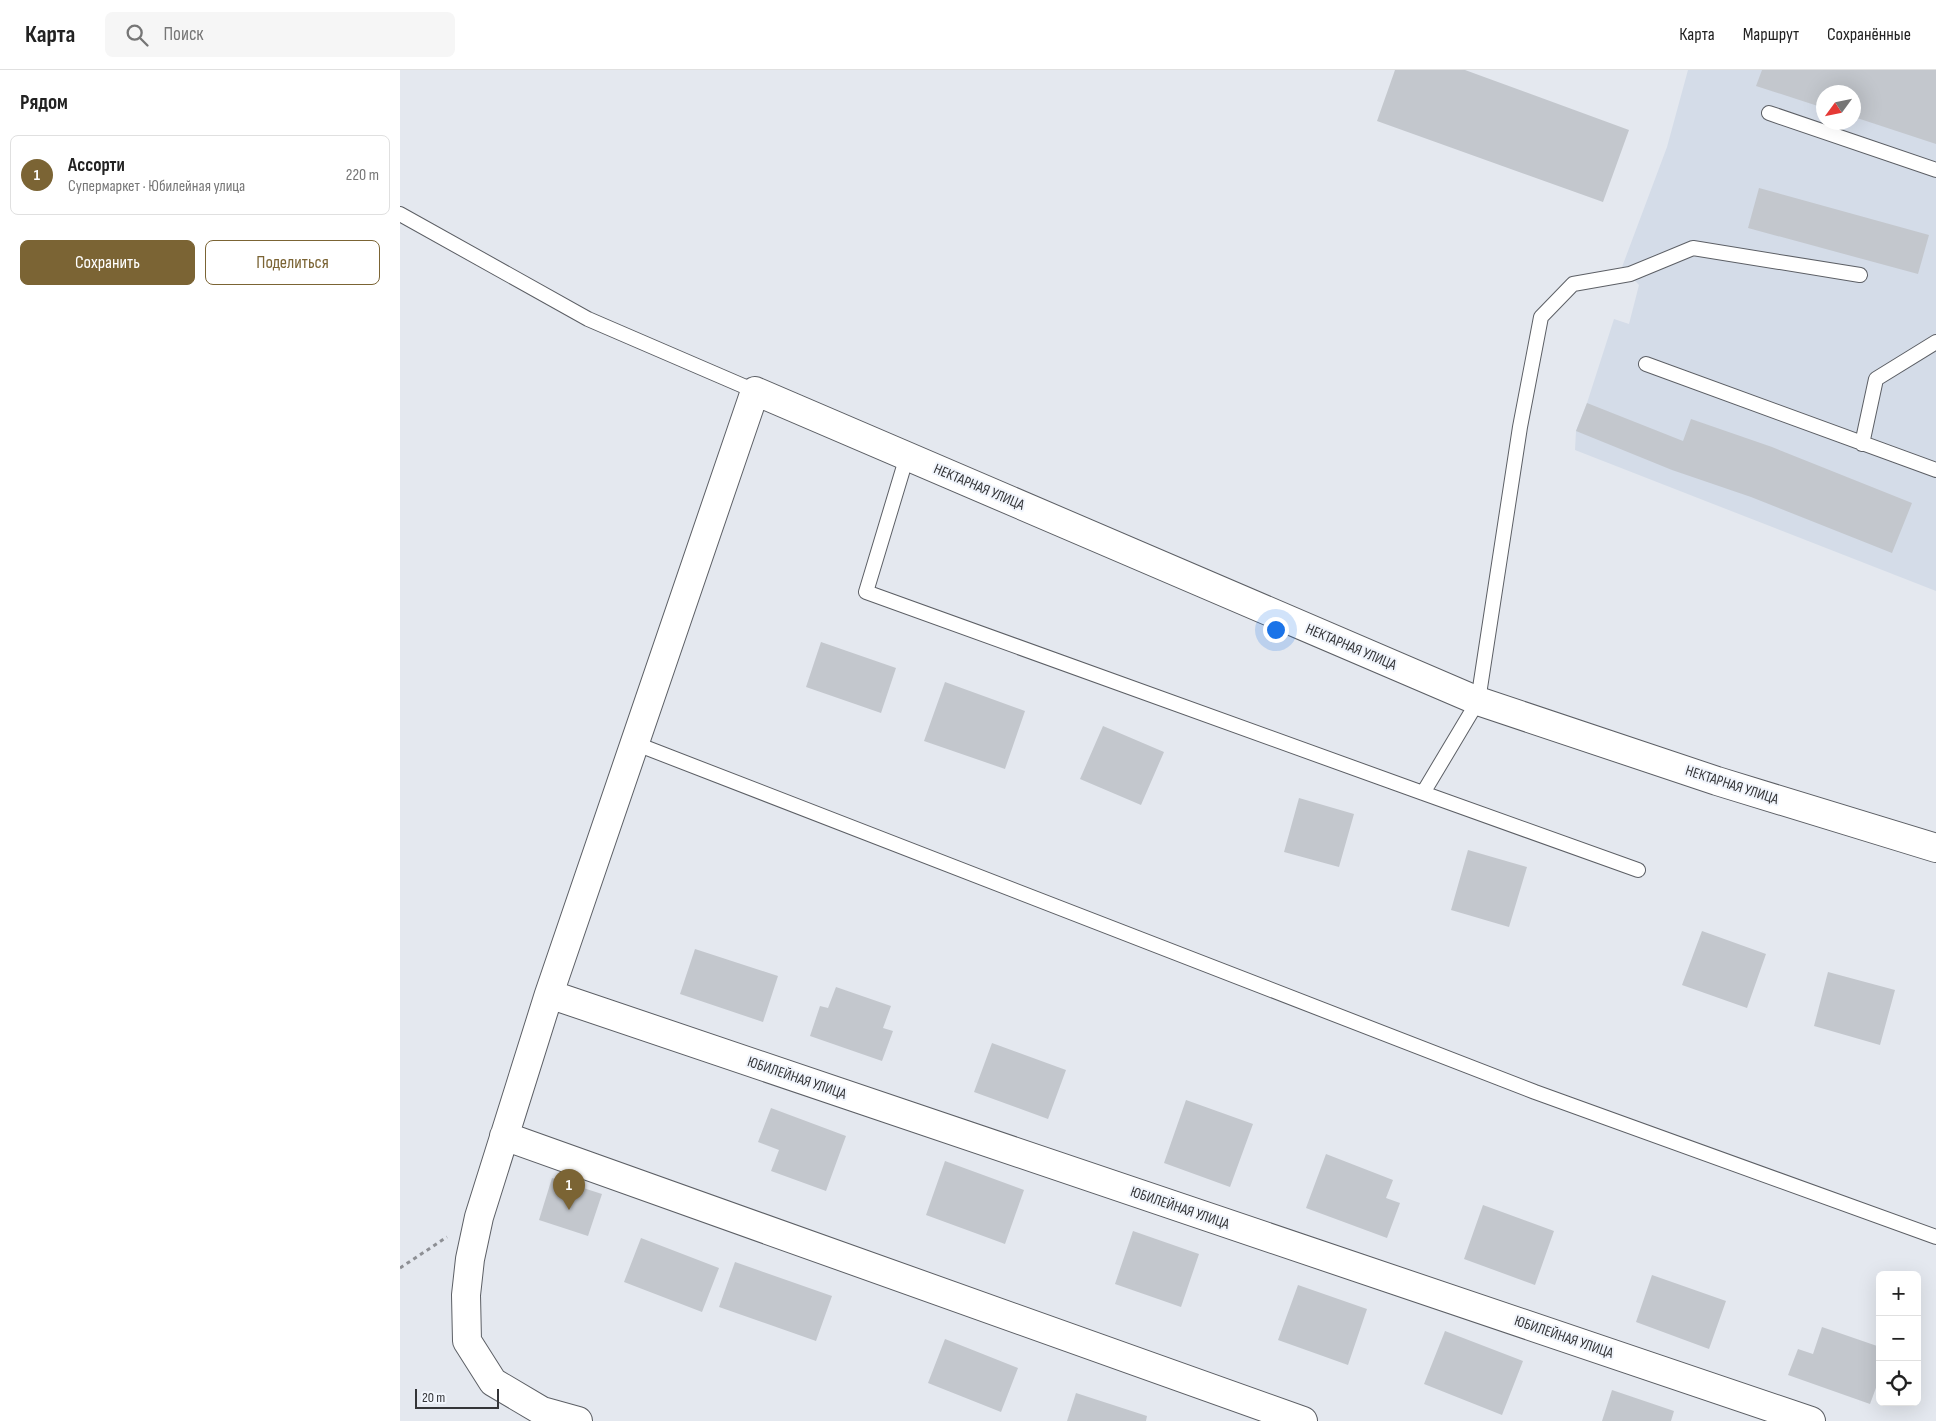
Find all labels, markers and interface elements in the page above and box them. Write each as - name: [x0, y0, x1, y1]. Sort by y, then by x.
- search box: [105, 12, 455, 57]
- text: Карта: [25, 20, 75, 49]
- icon: search: [123, 21, 151, 49]
- text: Поиск: [163, 23, 204, 46]
- text: Карта: [1679, 24, 1715, 45]
- text: Маршрут: [1743, 24, 1799, 45]
- text: Сохранённые: [1827, 24, 1911, 45]
- north arrow: [1816, 85, 1861, 130]
- text: Рядом: [20, 90, 68, 115]
- text: Ассорти: [68, 154, 125, 177]
- text: 1: [34, 166, 40, 185]
- text: 220 m: [346, 166, 379, 185]
- text: Супермаркет · Юбилейная улица: [68, 177, 245, 196]
- button: Сохранить: [20, 240, 195, 285]
- button: Поделиться: [205, 240, 380, 285]
- street label: НЕКТАРНАЯ УЛИЦА: [931, 459, 1028, 515]
- your location: [1263, 617, 1289, 643]
- street label: НЕКТАРНАЯ УЛИЦА: [1303, 619, 1400, 675]
- street label: НЕКТАРНАЯ УЛИЦА: [1683, 761, 1782, 809]
- street label: ЮБИЛЕЙНАЯ УЛИЦА: [745, 1052, 850, 1104]
- pin: 1: [553, 1169, 585, 1210]
- street label: ЮБИЛЕЙНАЯ УЛИЦА: [1128, 1182, 1233, 1234]
- map controls: [1876, 1271, 1921, 1406]
- button: +: [1876, 1271, 1921, 1316]
- street label: ЮБИЛЕЙНАЯ УЛИЦА: [1512, 1311, 1617, 1363]
- button: −: [1876, 1316, 1921, 1361]
- button: locate: [1876, 1361, 1921, 1406]
- scale bar: [415, 1386, 499, 1409]
- text: 20 m: [422, 1389, 445, 1406]

